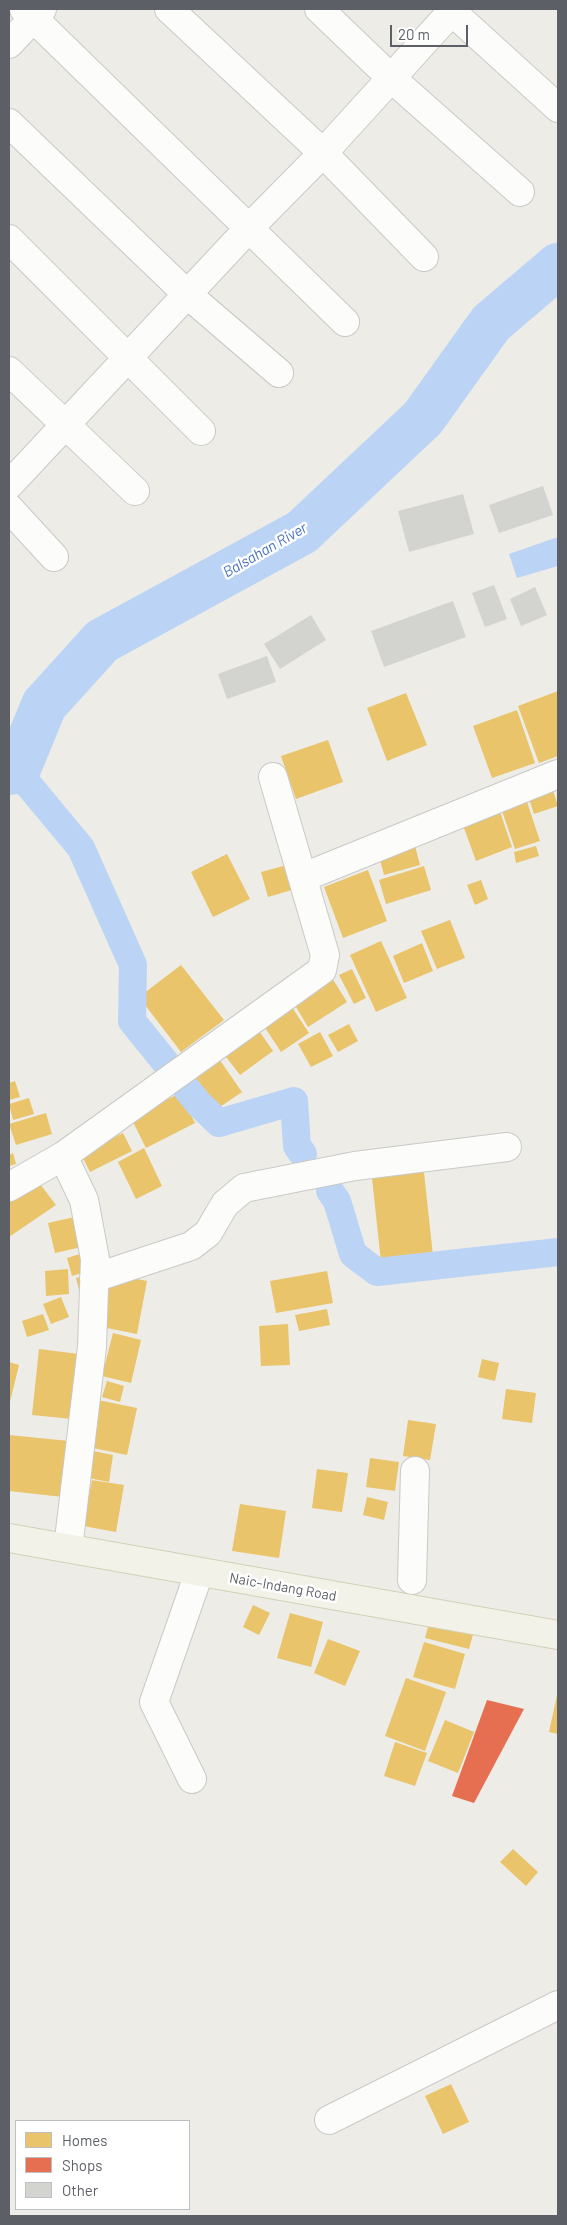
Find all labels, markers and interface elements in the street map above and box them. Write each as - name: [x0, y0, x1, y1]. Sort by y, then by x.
- scale bar: [392, 15, 470, 47]
- text: 20 m: [398, 25, 430, 43]
- water label: Balsahan River: [220, 519, 310, 581]
- street label: Naic–Indang Road: [228, 1569, 338, 1605]
- legend: [15, 2120, 190, 2210]
- text: Homes: [62, 2131, 107, 2149]
- text: Shops: [62, 2156, 102, 2174]
- text: Other: [62, 2181, 98, 2199]

